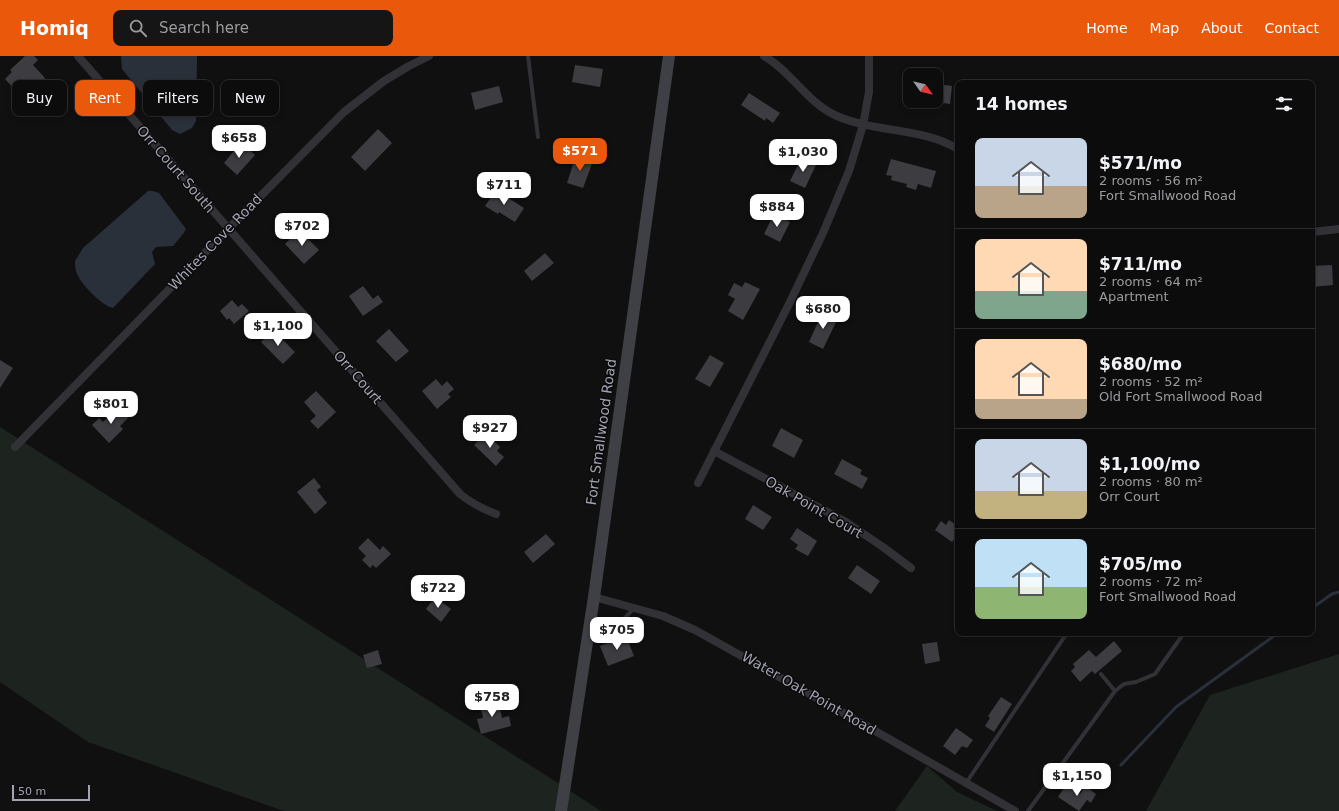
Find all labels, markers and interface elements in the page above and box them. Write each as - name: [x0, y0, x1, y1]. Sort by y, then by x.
- search box: [113, 10, 393, 46]
- text: Homiq: [20, 17, 89, 39]
- icon: search: [127, 17, 149, 39]
- text: Search here: [159, 19, 249, 37]
- text: Home: [1086, 20, 1128, 36]
- text: Map: [1150, 20, 1179, 36]
- text: About: [1201, 20, 1243, 36]
- text: Contact: [1265, 20, 1319, 36]
- north arrow: [903, 68, 943, 108]
- map controls: [903, 68, 943, 108]
- chip: Buy: [12, 80, 67, 116]
- chip: Rent: [75, 80, 135, 116]
- chip: Filters: [143, 80, 213, 116]
- chip: New: [221, 80, 279, 116]
- icon: filters: [1273, 93, 1295, 115]
- text: 14 homes: [975, 94, 1068, 114]
- street label: Orr Court South: [134, 122, 218, 216]
- pin: $658: [215, 125, 263, 159]
- text: $658: [221, 130, 257, 145]
- pin: $571: [556, 138, 604, 172]
- pin: $1,030: [770, 139, 836, 173]
- text: $571: [562, 143, 598, 158]
- text: $1,030: [778, 144, 828, 159]
- text: $571/mo: [1099, 153, 1182, 173]
- icon: home: [1007, 154, 1055, 202]
- pin: $711: [480, 172, 528, 206]
- text: 2 rooms · 56 m²: [1099, 173, 1203, 188]
- text: $711: [486, 177, 522, 192]
- text: Fort Smallwood Road: [1099, 188, 1236, 203]
- street label: Whites Cove Road: [165, 191, 265, 293]
- pin: $884: [753, 194, 801, 228]
- text: $884: [759, 199, 795, 214]
- pin: $702: [278, 213, 326, 247]
- text: $702: [284, 218, 320, 233]
- text: $711/mo: [1099, 254, 1182, 274]
- icon: home: [1007, 255, 1055, 303]
- text: 2 rooms · 64 m²: [1099, 274, 1203, 289]
- text: Apartment: [1099, 289, 1169, 304]
- pin: $680: [799, 296, 847, 330]
- text: $680: [805, 301, 841, 316]
- pin: $1,100: [245, 313, 311, 347]
- text: $1,100: [253, 318, 303, 333]
- street label: Orr Court: [331, 347, 386, 407]
- text: $680/mo: [1099, 354, 1182, 374]
- icon: home: [1007, 355, 1055, 403]
- street label: Fort Smallwood Road: [583, 358, 619, 506]
- text: 2 rooms · 52 m²: [1099, 374, 1203, 389]
- text: Old Fort Smallwood Road: [1099, 389, 1262, 404]
- pin: $801: [87, 391, 135, 425]
- text: $801: [93, 396, 129, 411]
- pin: $927: [466, 415, 514, 449]
- text: $927: [472, 420, 508, 435]
- text: $1,100/mo: [1099, 454, 1200, 474]
- icon: home: [1007, 455, 1055, 503]
- street label: Oak Point Court: [762, 473, 866, 542]
- text: 2 rooms · 80 m²: [1099, 474, 1203, 489]
- text: Orr Court: [1099, 489, 1160, 504]
- text: $705/mo: [1099, 554, 1182, 574]
- icon: home: [1007, 555, 1055, 603]
- text: 2 rooms · 72 m²: [1099, 574, 1203, 589]
- pin: $722: [414, 575, 462, 609]
- text: $722: [420, 580, 456, 595]
- text: Fort Smallwood Road: [1099, 589, 1236, 604]
- pin: $705: [593, 617, 641, 651]
- text: $705: [599, 622, 635, 637]
- street label: Water Oak Point Road: [739, 648, 879, 738]
- pin: $758: [468, 684, 516, 718]
- text: $758: [474, 689, 510, 704]
- pin: $1,150: [1044, 763, 1110, 797]
- text: $1,150: [1052, 768, 1102, 783]
- scale bar: [12, 783, 90, 802]
- text: 50 m: [18, 785, 46, 798]

